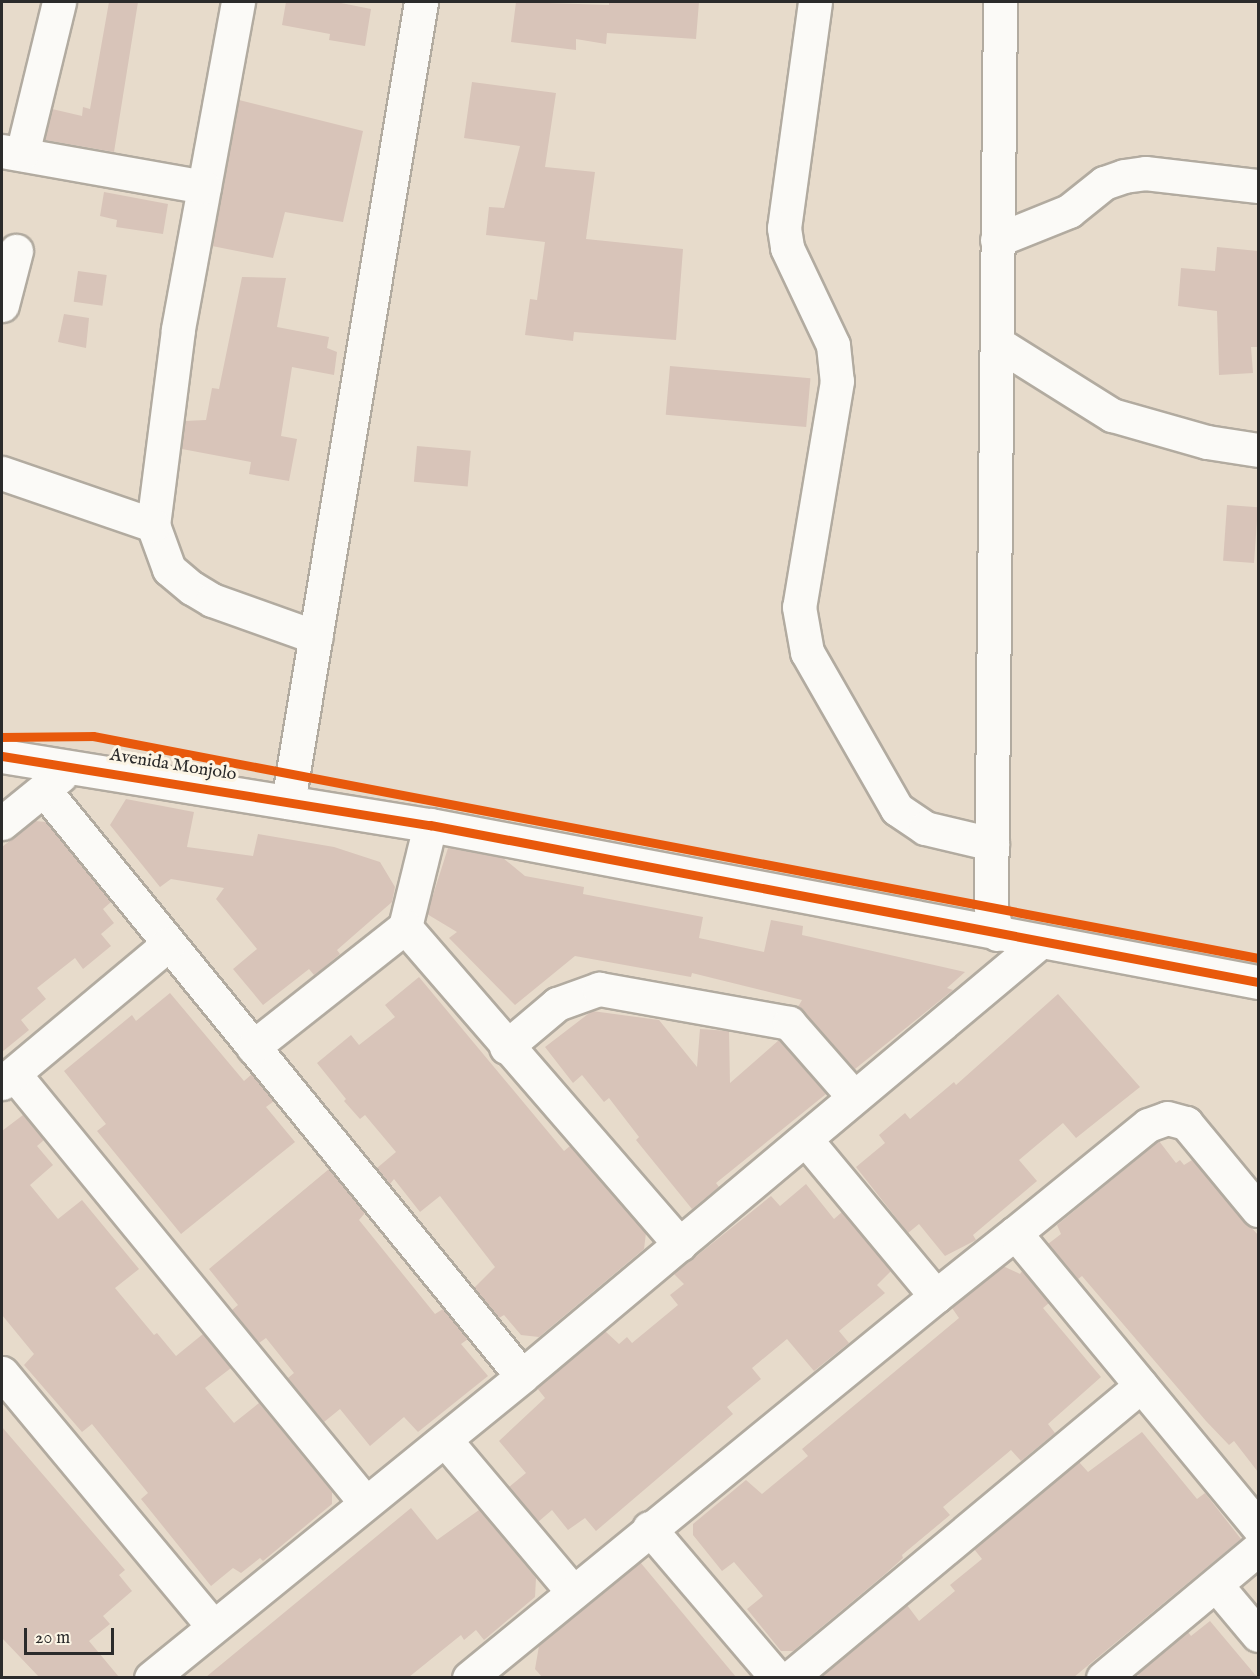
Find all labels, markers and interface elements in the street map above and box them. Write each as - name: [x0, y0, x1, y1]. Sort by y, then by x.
- street label: Avenida Monjolo: [108, 745, 238, 787]
- scale bar: [27, 1616, 117, 1654]
- text: 20 m: [35, 1627, 70, 1650]

